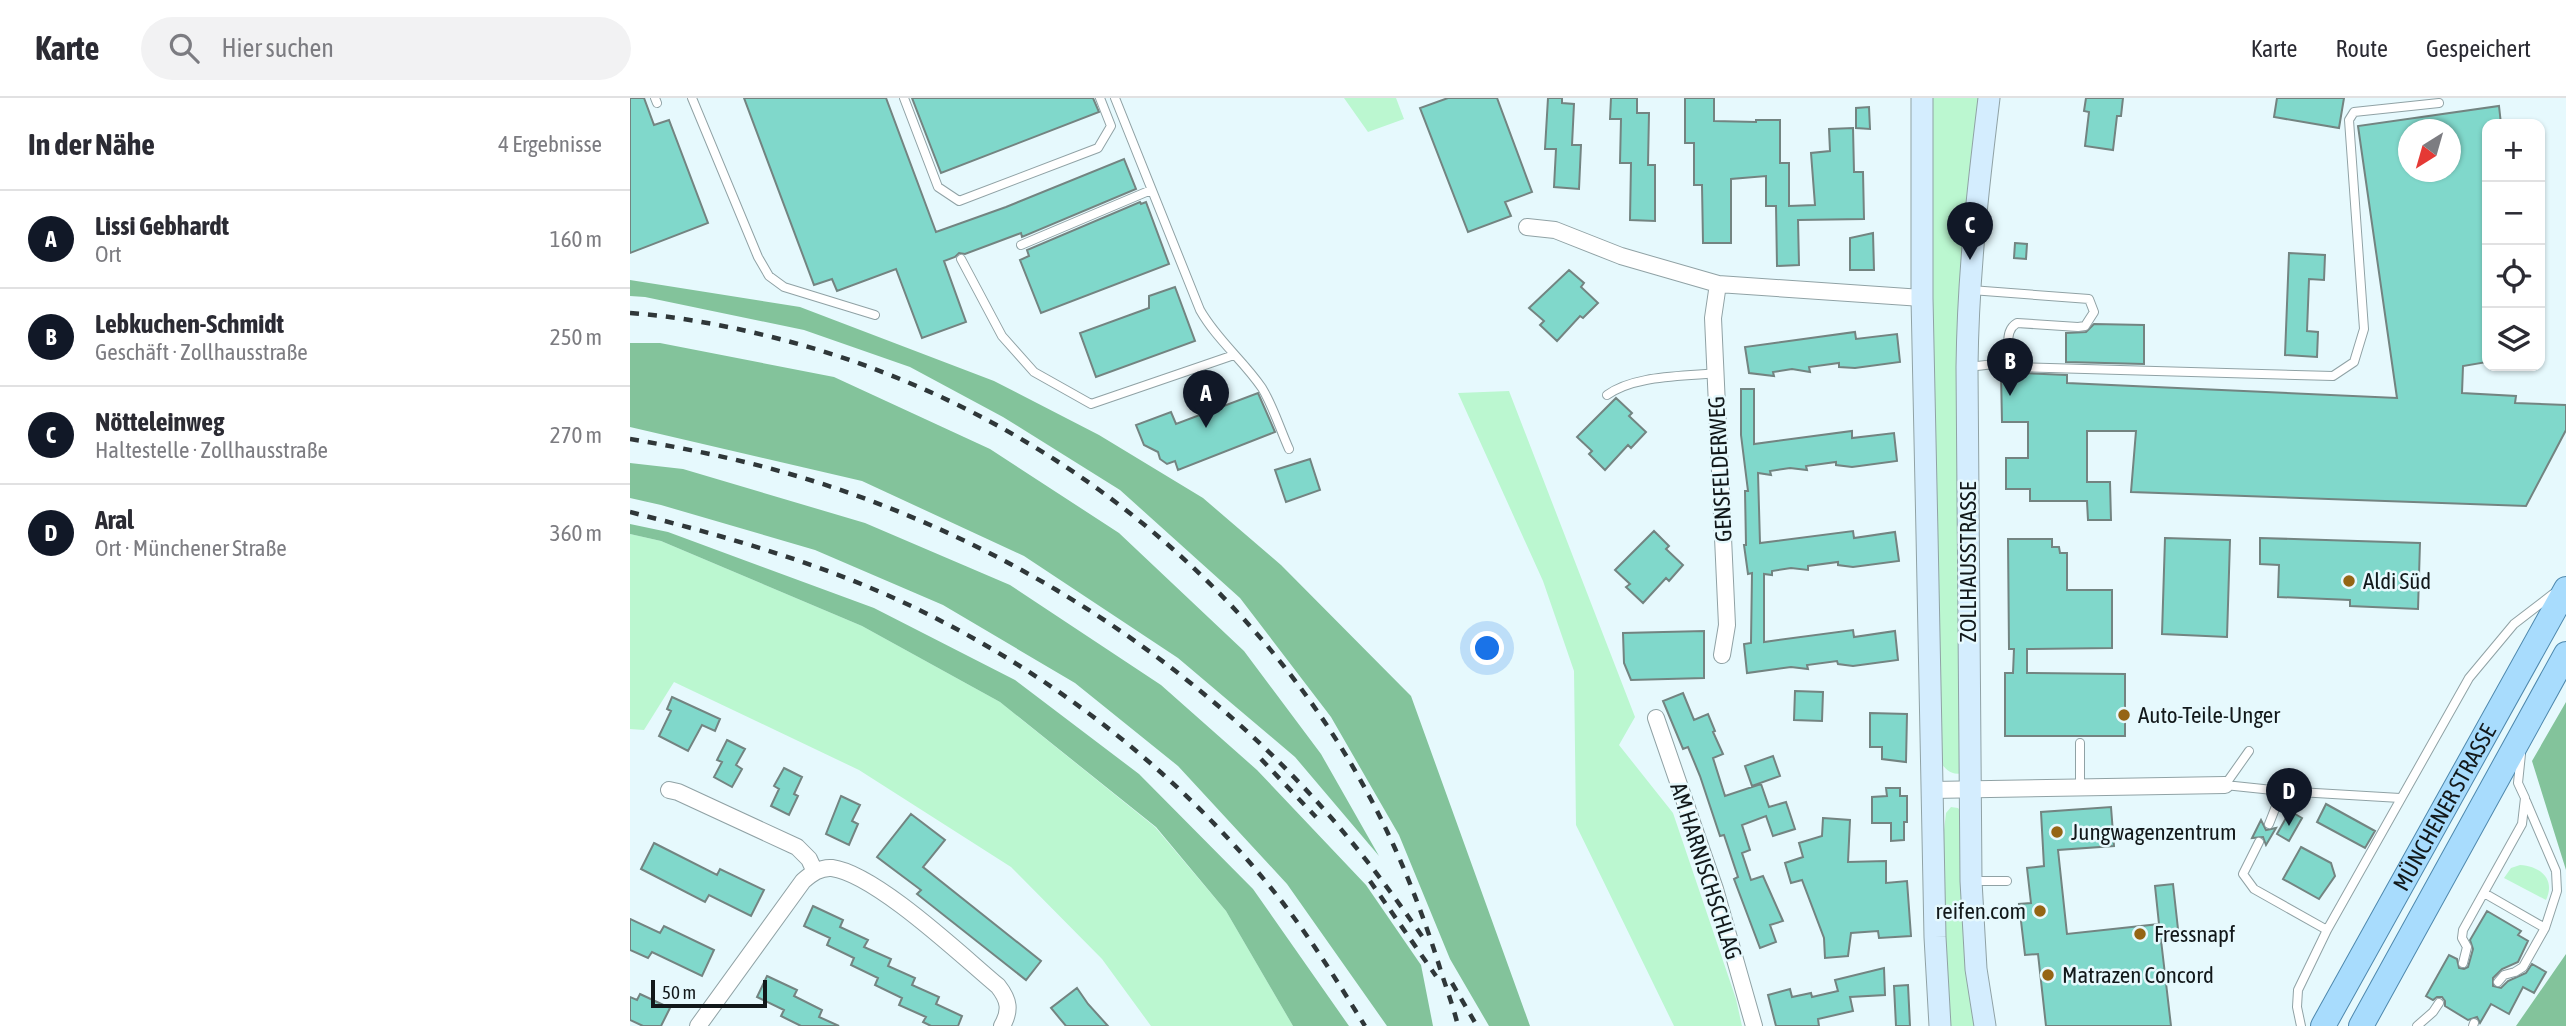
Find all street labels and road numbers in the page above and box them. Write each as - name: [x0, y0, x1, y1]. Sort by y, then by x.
- street label: GENSFELDERWEG: [1703, 396, 1737, 542]
- street label: ZOLLHAUSSTRASSE: [1955, 481, 1981, 643]
- street label: MÜNCHENER STRASSE: [2388, 720, 2501, 895]
- street label: AM HARNISCHSCHLAG: [1665, 779, 1747, 963]

